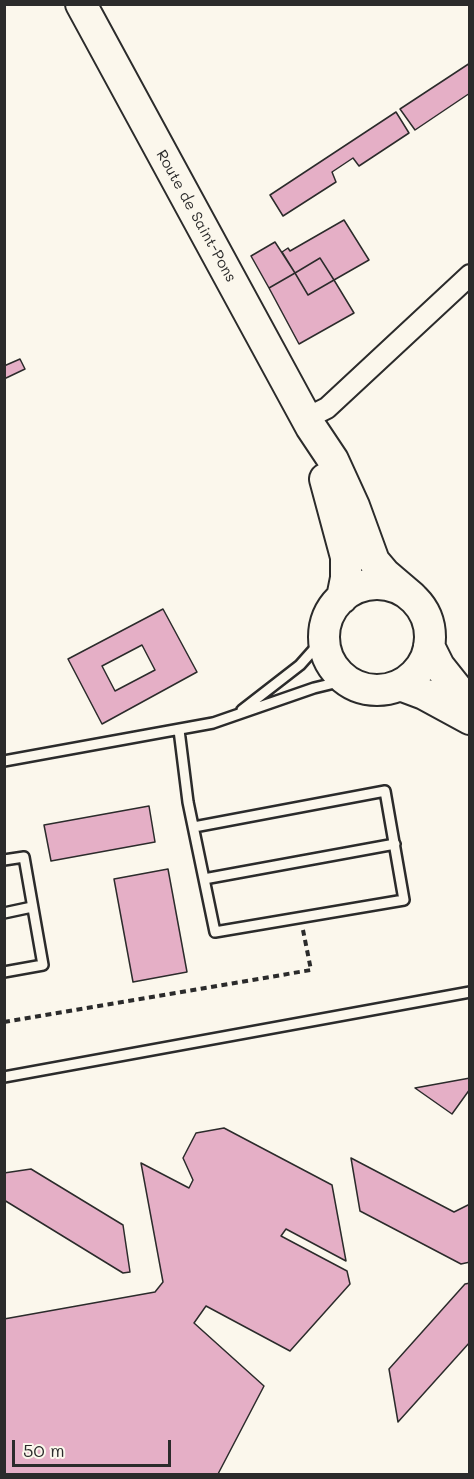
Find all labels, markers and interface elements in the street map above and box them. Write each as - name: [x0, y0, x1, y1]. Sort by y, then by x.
- street label: Route de Saint-Pons: [152, 147, 240, 285]
- scale bar: [15, 1428, 174, 1466]
- text: 50 m: [23, 1438, 65, 1462]

